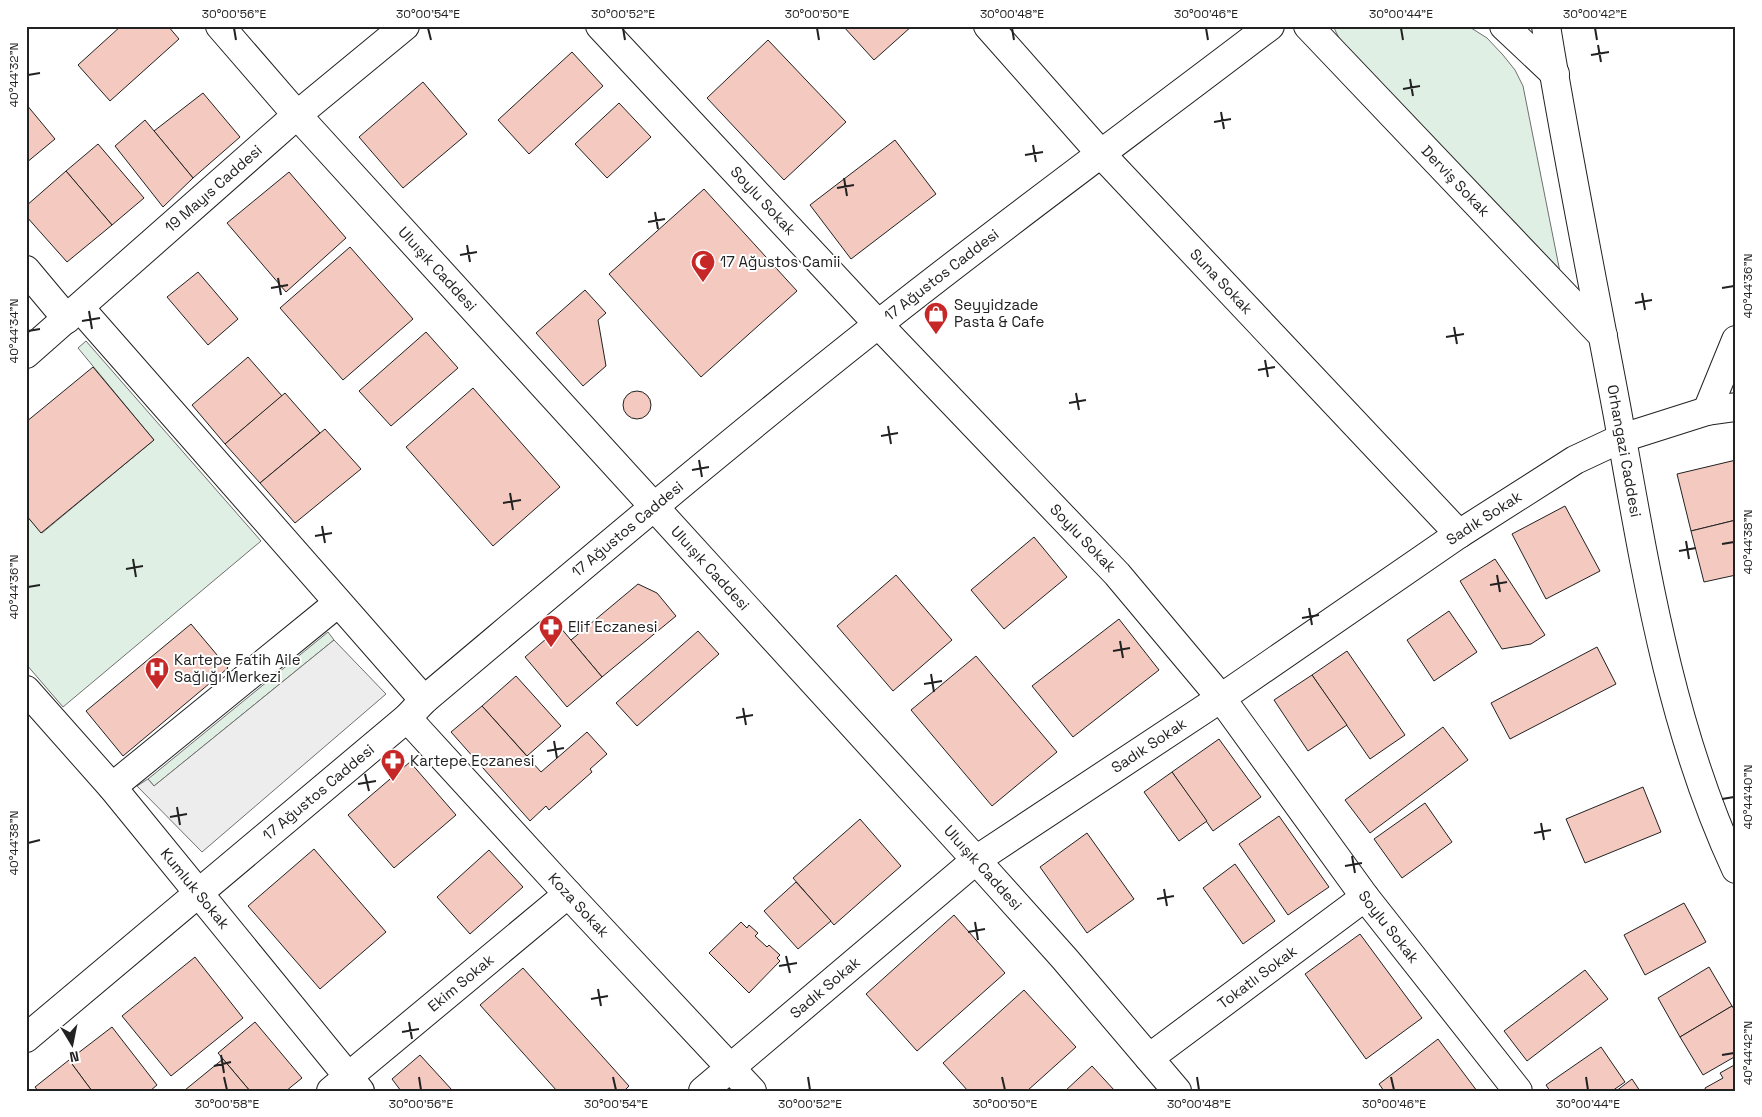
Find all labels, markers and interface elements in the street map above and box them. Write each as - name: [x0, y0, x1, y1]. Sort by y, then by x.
- text: 30°00'56"E: [202, 6, 266, 22]
- text: 30°00'54"E: [396, 6, 460, 22]
- text: 30°00'52"E: [591, 6, 655, 22]
- text: 30°00'50"E: [785, 6, 850, 22]
- text: 30°00'48"E: [980, 6, 1044, 22]
- text: 30°00'46"E: [1174, 6, 1238, 22]
- text: 30°00'44"E: [1369, 6, 1433, 22]
- text: 30°00'42"E: [1563, 6, 1627, 22]
- text: 40°44'32"N: [6, 43, 22, 107]
- street label: 19 Mayıs Caddesi: [161, 140, 266, 236]
- street label: Derviş Sokak: [1418, 141, 1494, 220]
- street label: Soylu Sokak: [727, 162, 800, 239]
- street label: Uluışık Caddesi: [394, 222, 481, 315]
- street label: 17 Ağustos Caddesi: [880, 224, 1002, 325]
- street label: Suna Sokak: [1186, 244, 1257, 318]
- mosque icon: 17 Ağustos Camii: [690, 249, 716, 283]
- place label: 17 Ağustos Camii: [720, 252, 841, 271]
- text: 40°44'36"N: [1740, 253, 1756, 319]
- place label: Seyyidzade Pasta & Cafe: [954, 295, 1044, 331]
- text: 40°44'34"N: [6, 299, 22, 363]
- shop icon: Seyyidzade Pasta & Cafe: [923, 301, 949, 335]
- street label: Orhangazi Caddesi: [1603, 383, 1646, 519]
- street label: 17 Ağustos Caddesi: [567, 477, 687, 581]
- street label: Sadık Sokak: [1442, 486, 1525, 549]
- street label: Soylu Sokak: [1046, 500, 1120, 576]
- text: 40°44'38"N: [1740, 509, 1756, 575]
- street label: Uluışık Caddesi: [667, 522, 754, 614]
- text: 40°44'36"N: [6, 554, 22, 620]
- pharmacy icon: Elif Eczanesi: [538, 614, 564, 648]
- place label: Elif Eczanesi: [568, 617, 657, 636]
- place label: Kartepe Fatih Aile Sağlığı Merkezi: [174, 650, 301, 686]
- hospital icon: Kartepe Fatih Aile Sağlığı Merkezi: [144, 656, 170, 690]
- street label: Sadık Sokak: [1108, 714, 1190, 777]
- street label: 17 Ağustos Caddesi: [258, 740, 378, 844]
- pharmacy icon: Kartepe Eczanesi: [380, 748, 406, 782]
- place label: Kartepe Eczanesi: [410, 751, 535, 770]
- text: 40°44'40"N: [1740, 764, 1756, 830]
- text: 40°44'38"N: [6, 810, 22, 876]
- street label: Uluışık Caddesi: [940, 821, 1026, 914]
- street label: Kumluk Sokak: [157, 844, 234, 933]
- street label: Koza Sokak: [544, 869, 614, 941]
- street label: Soylu Sokak: [1354, 887, 1424, 967]
- street label: Tokatlı Sokak: [1214, 941, 1300, 1013]
- street label: Ekim Sokak: [424, 950, 498, 1015]
- street label: Sadık Sokak: [786, 952, 864, 1022]
- north arrow: [48, 1020, 98, 1070]
- text: 40°44'42"N: [1740, 1021, 1756, 1085]
- text: N: [68, 1047, 80, 1066]
- text: 30°00'58"E: [195, 1096, 259, 1112]
- text: 30°00'56"E: [389, 1096, 453, 1112]
- text: 30°00'54"E: [584, 1096, 648, 1112]
- text: 30°00'52"E: [778, 1096, 842, 1112]
- text: 30°00'50"E: [973, 1096, 1038, 1112]
- text: 30°00'48"E: [1167, 1096, 1231, 1112]
- text: 30°00'46"E: [1362, 1096, 1426, 1112]
- text: 30°00'44"E: [1556, 1096, 1620, 1112]

